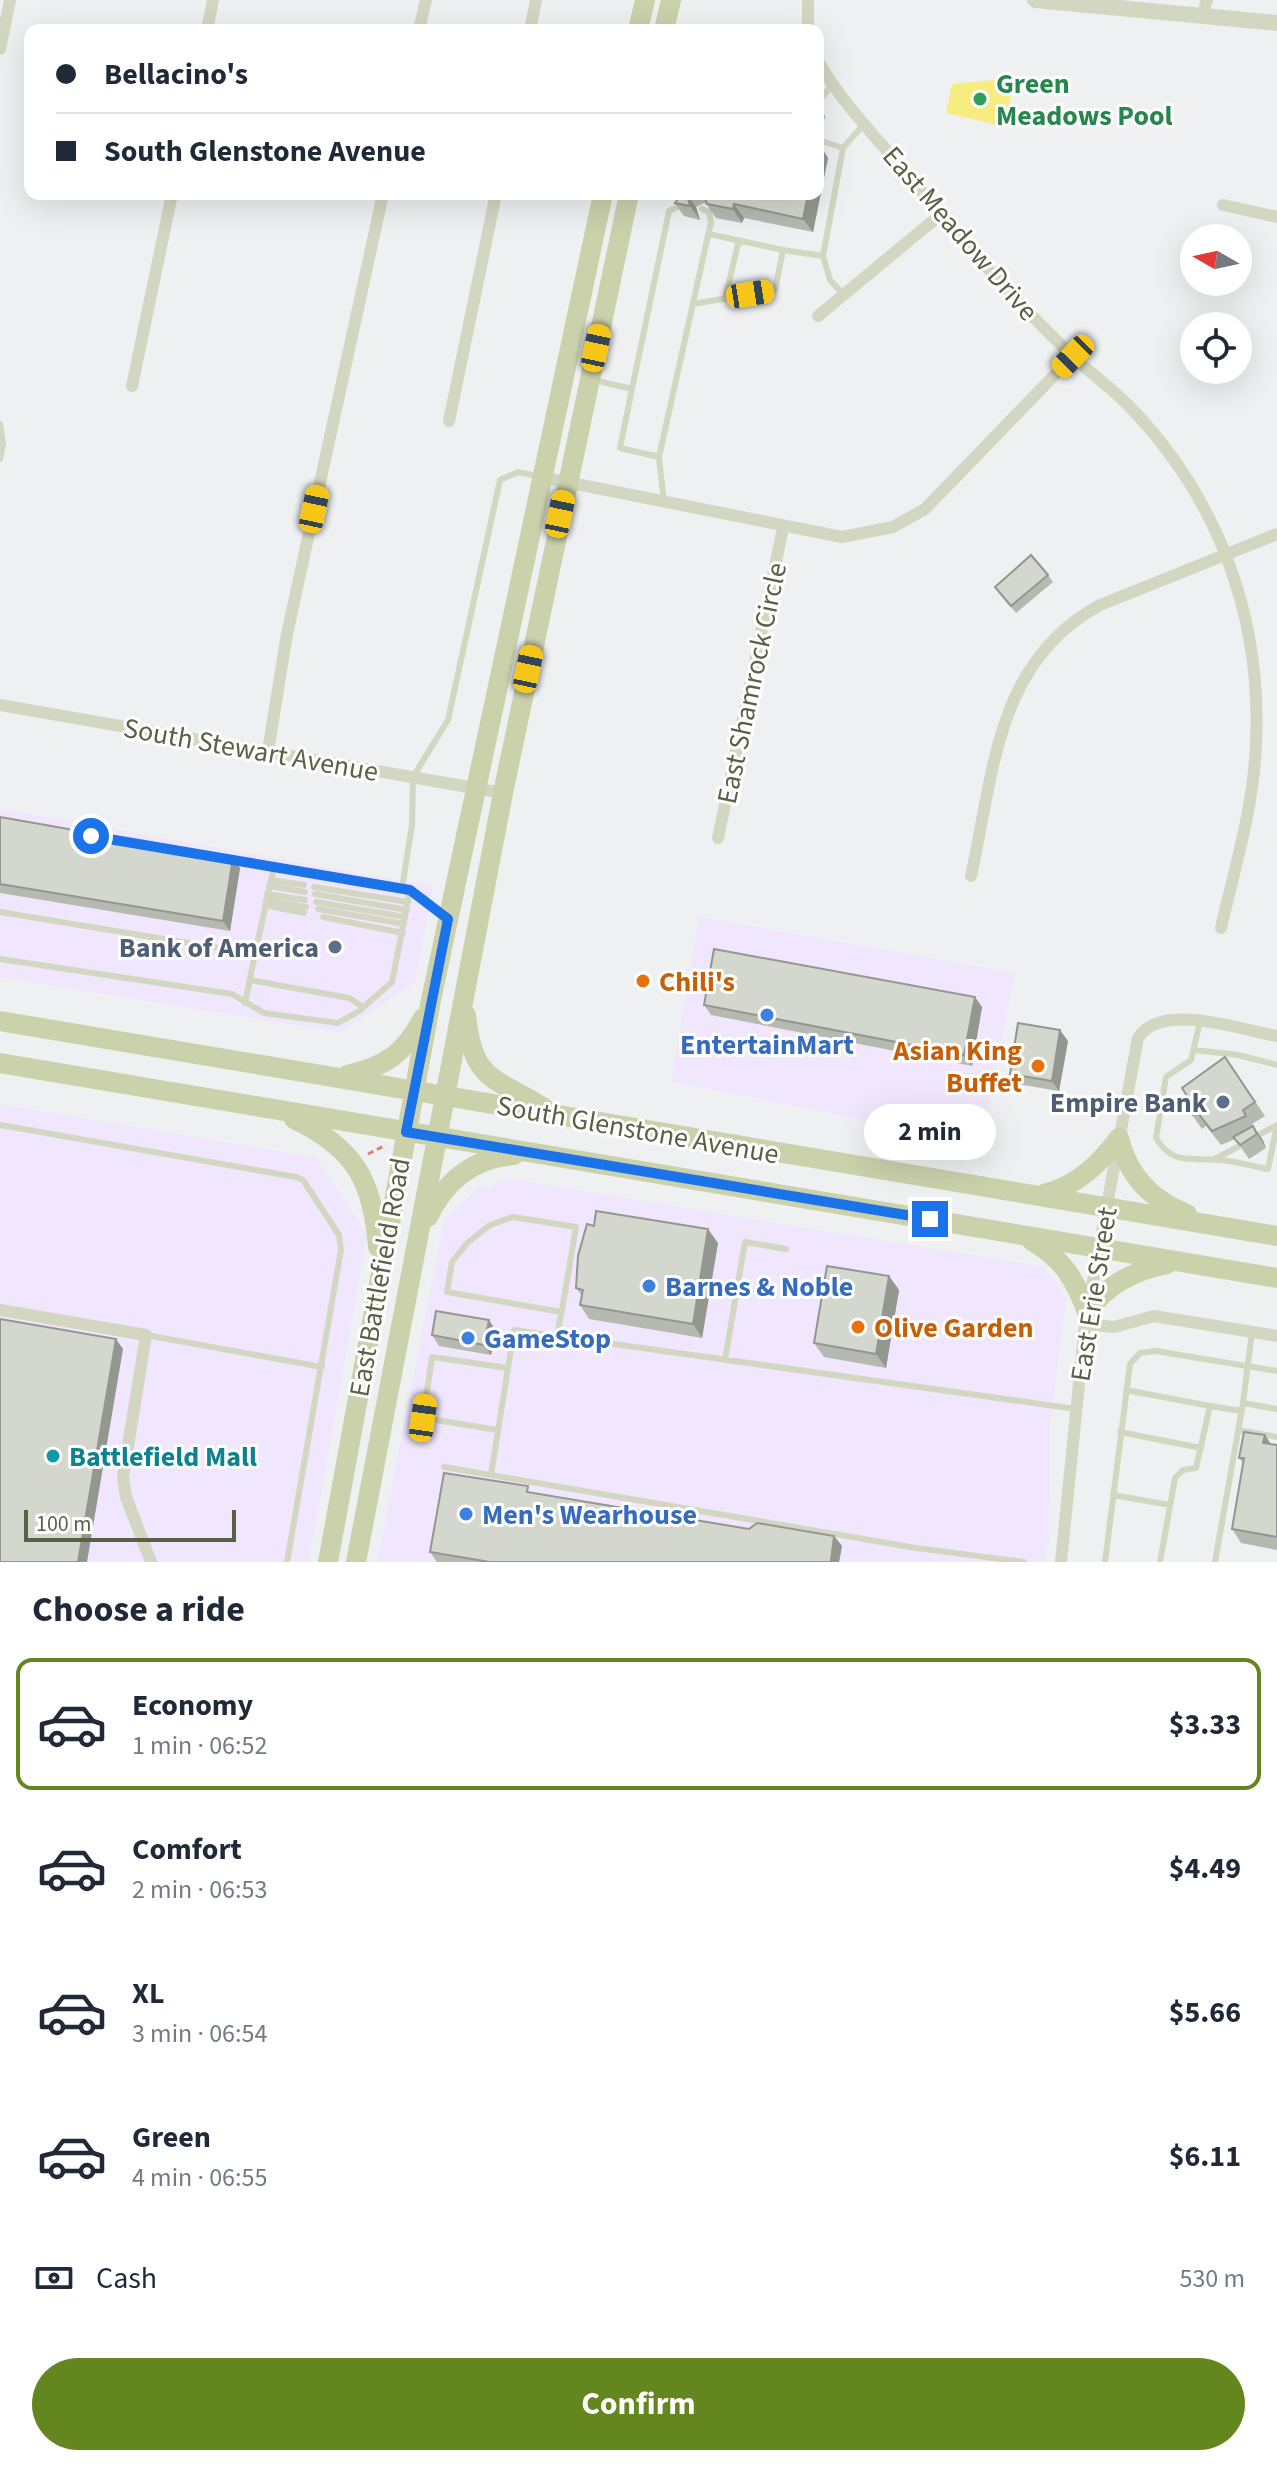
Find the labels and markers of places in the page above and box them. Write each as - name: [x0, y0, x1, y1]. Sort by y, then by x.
- place label: Green Meadows Pool: [996, 64, 1173, 136]
- marker: Green Meadows Pool: [971, 90, 989, 108]
- place label: Bank of America: [119, 928, 319, 968]
- marker: Bank of America: [326, 938, 344, 956]
- place label: Chili's: [659, 962, 735, 1002]
- marker: Chili's: [634, 972, 652, 990]
- marker: EntertainMart: [758, 1006, 776, 1024]
- place label: EntertainMart: [680, 1025, 854, 1065]
- place label: Asian King Buffet: [892, 1031, 1022, 1103]
- marker: Asian King Buffet: [1029, 1057, 1047, 1075]
- place label: Empire Bank: [1050, 1083, 1208, 1123]
- marker: Empire Bank: [1214, 1093, 1232, 1111]
- place label: Barnes & Noble: [665, 1267, 853, 1307]
- marker: Barnes & Noble: [640, 1277, 658, 1295]
- place label: Olive Garden: [874, 1308, 1033, 1348]
- marker: Olive Garden: [849, 1318, 867, 1336]
- place label: GameStop: [484, 1319, 611, 1359]
- marker: GameStop: [459, 1329, 477, 1347]
- place label: Battlefield Mall: [69, 1437, 257, 1477]
- marker: Battlefield Mall: [44, 1447, 62, 1465]
- place label: Men's Wearhouse: [482, 1495, 697, 1535]
- marker: Men's Wearhouse: [457, 1505, 475, 1523]

